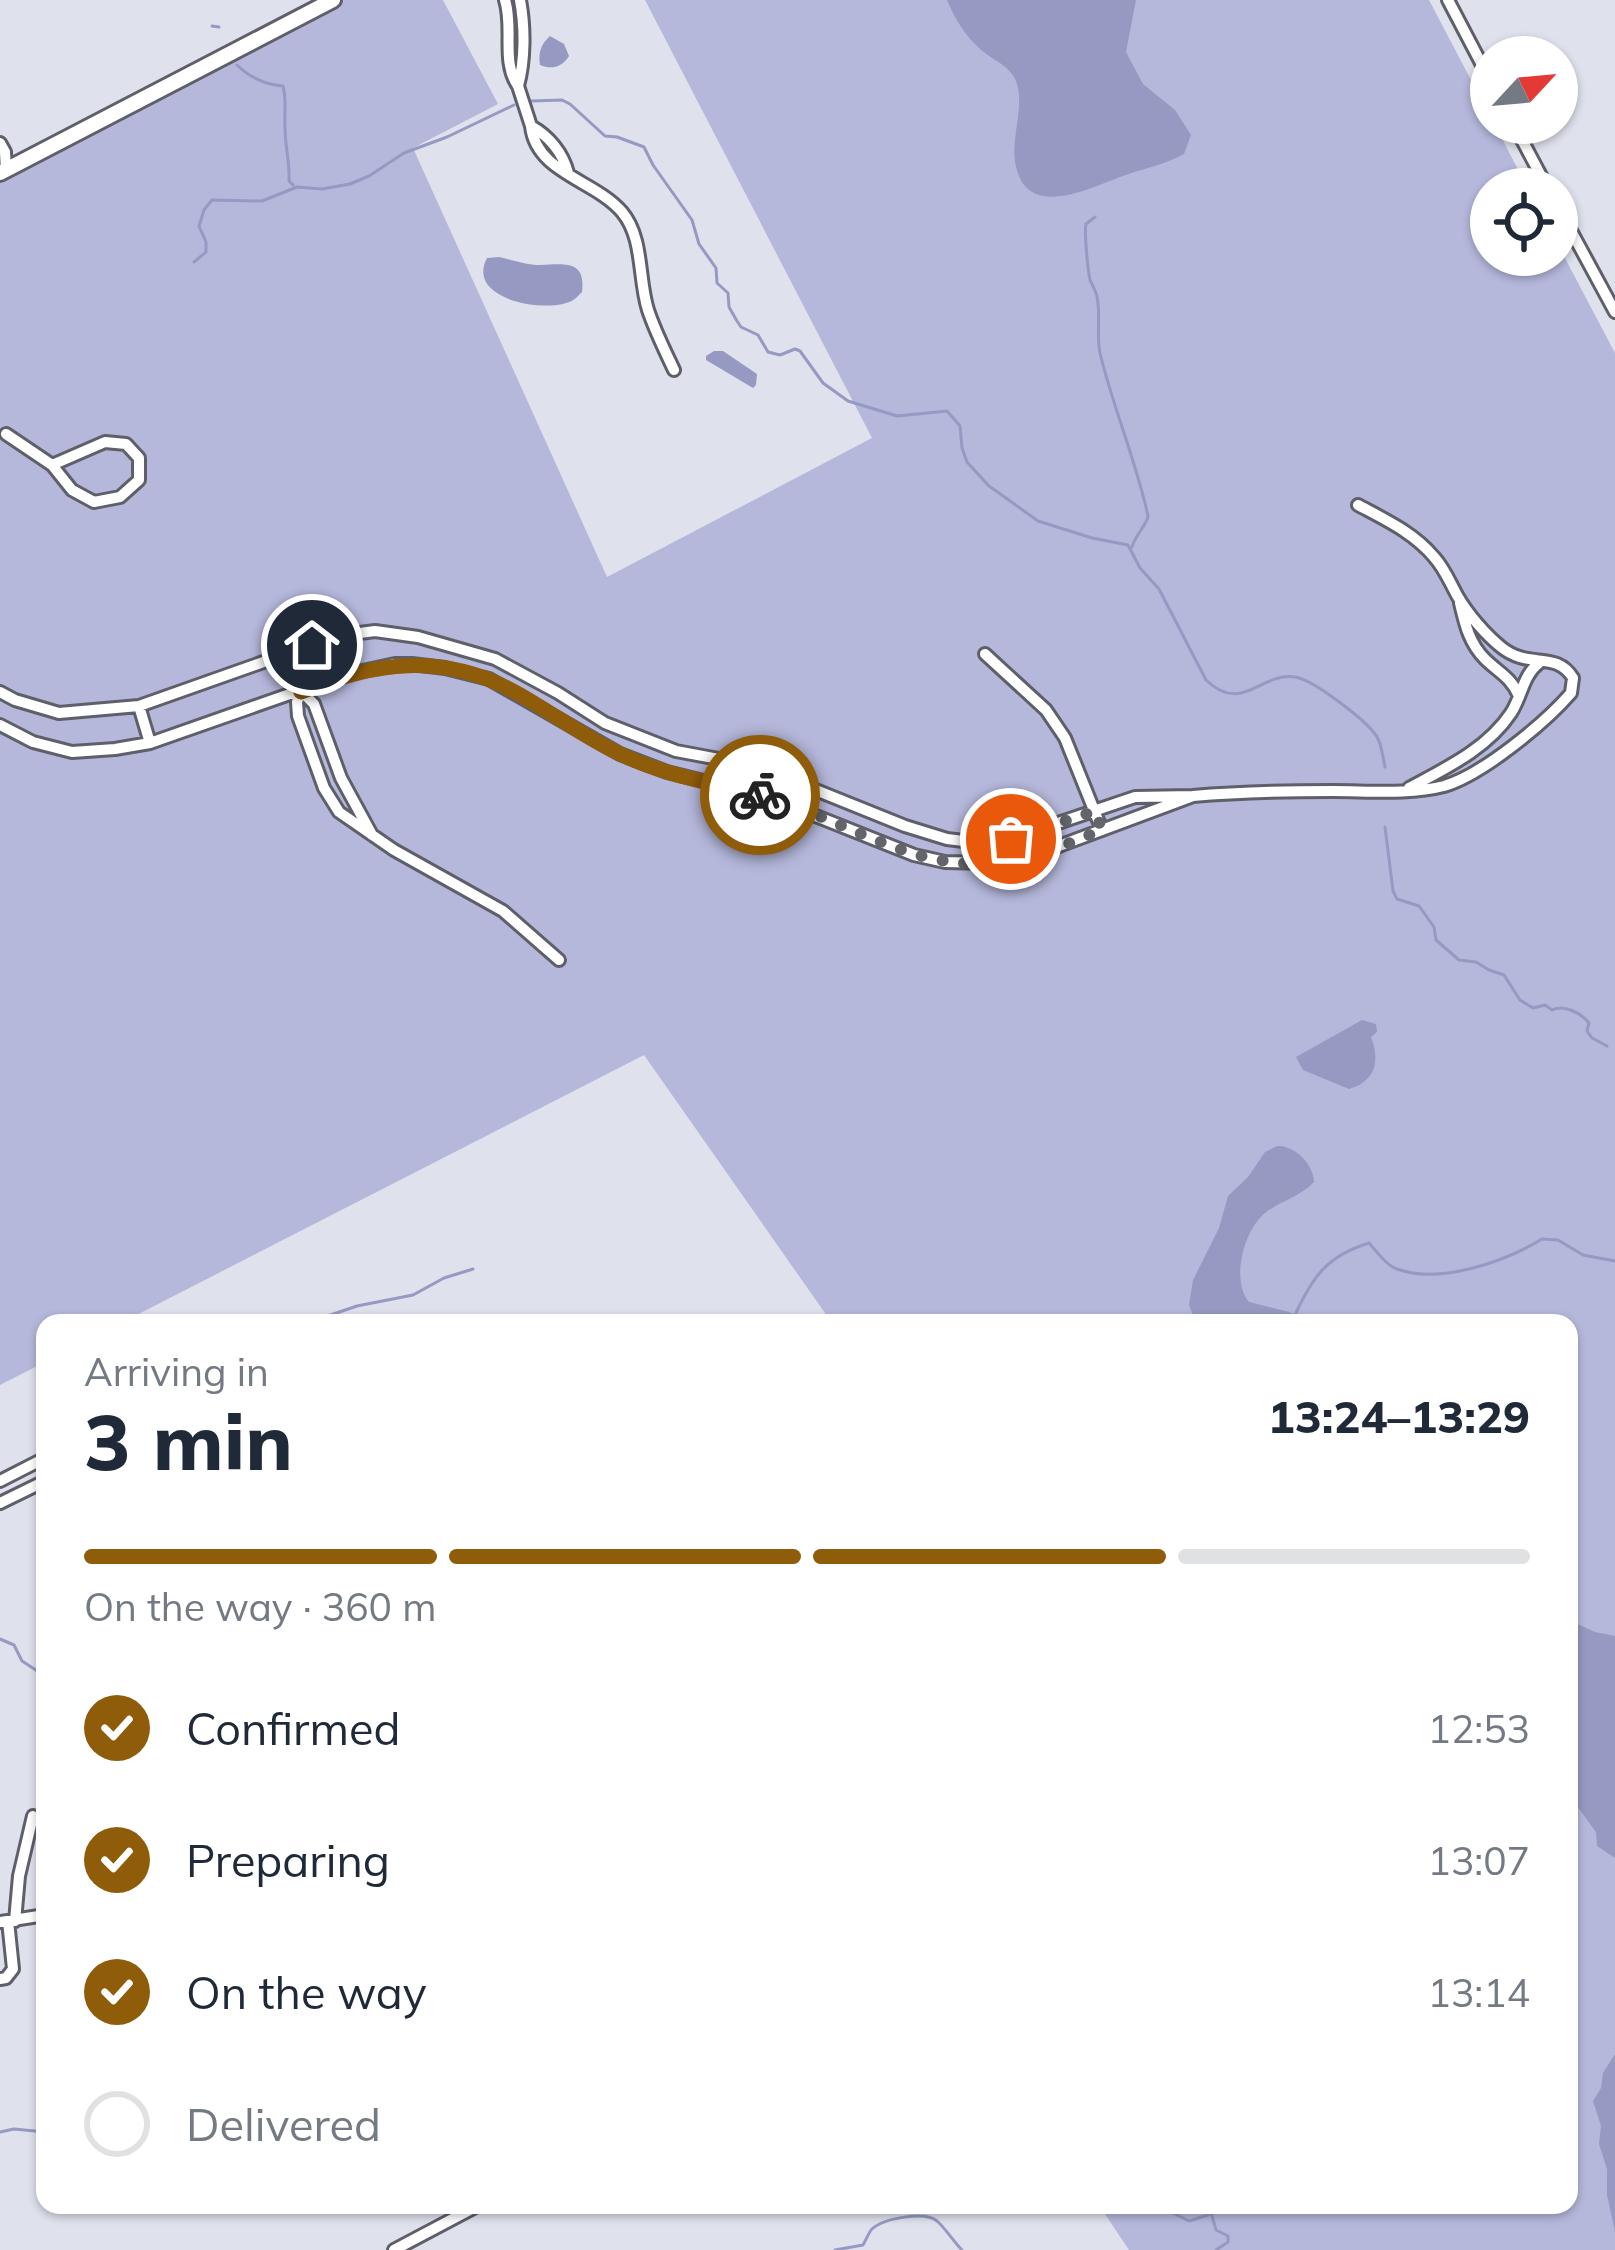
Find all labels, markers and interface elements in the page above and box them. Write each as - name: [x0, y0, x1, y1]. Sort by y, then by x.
- north arrow: [1470, 36, 1578, 144]
- map controls: [1470, 36, 1578, 276]
- button: locate: [1470, 168, 1578, 276]
- pin: [261, 594, 363, 696]
- icon: home: [279, 612, 345, 678]
- courier: [700, 735, 820, 855]
- icon: bike: [727, 762, 793, 828]
- pin: [960, 788, 1062, 890]
- icon: bag: [978, 806, 1044, 872]
- text: Arriving in: [84, 1347, 269, 1396]
- text: 13:24–13:29: [1268, 1388, 1530, 1444]
- text: 3 min: [84, 1392, 293, 1490]
- text: On the way · 360 m: [84, 1582, 436, 1631]
- icon: check: [84, 1695, 150, 1761]
- text: Confirmed: [186, 1700, 400, 1756]
- text: 12:53: [1428, 1704, 1530, 1753]
- icon: check: [84, 1827, 150, 1893]
- text: Preparing: [186, 1832, 390, 1888]
- text: 13:07: [1428, 1836, 1530, 1885]
- icon: check: [84, 1959, 150, 2025]
- text: On the way: [186, 1964, 427, 2020]
- text: 13:14: [1428, 1968, 1530, 2017]
- text: Delivered: [186, 2096, 381, 2152]

